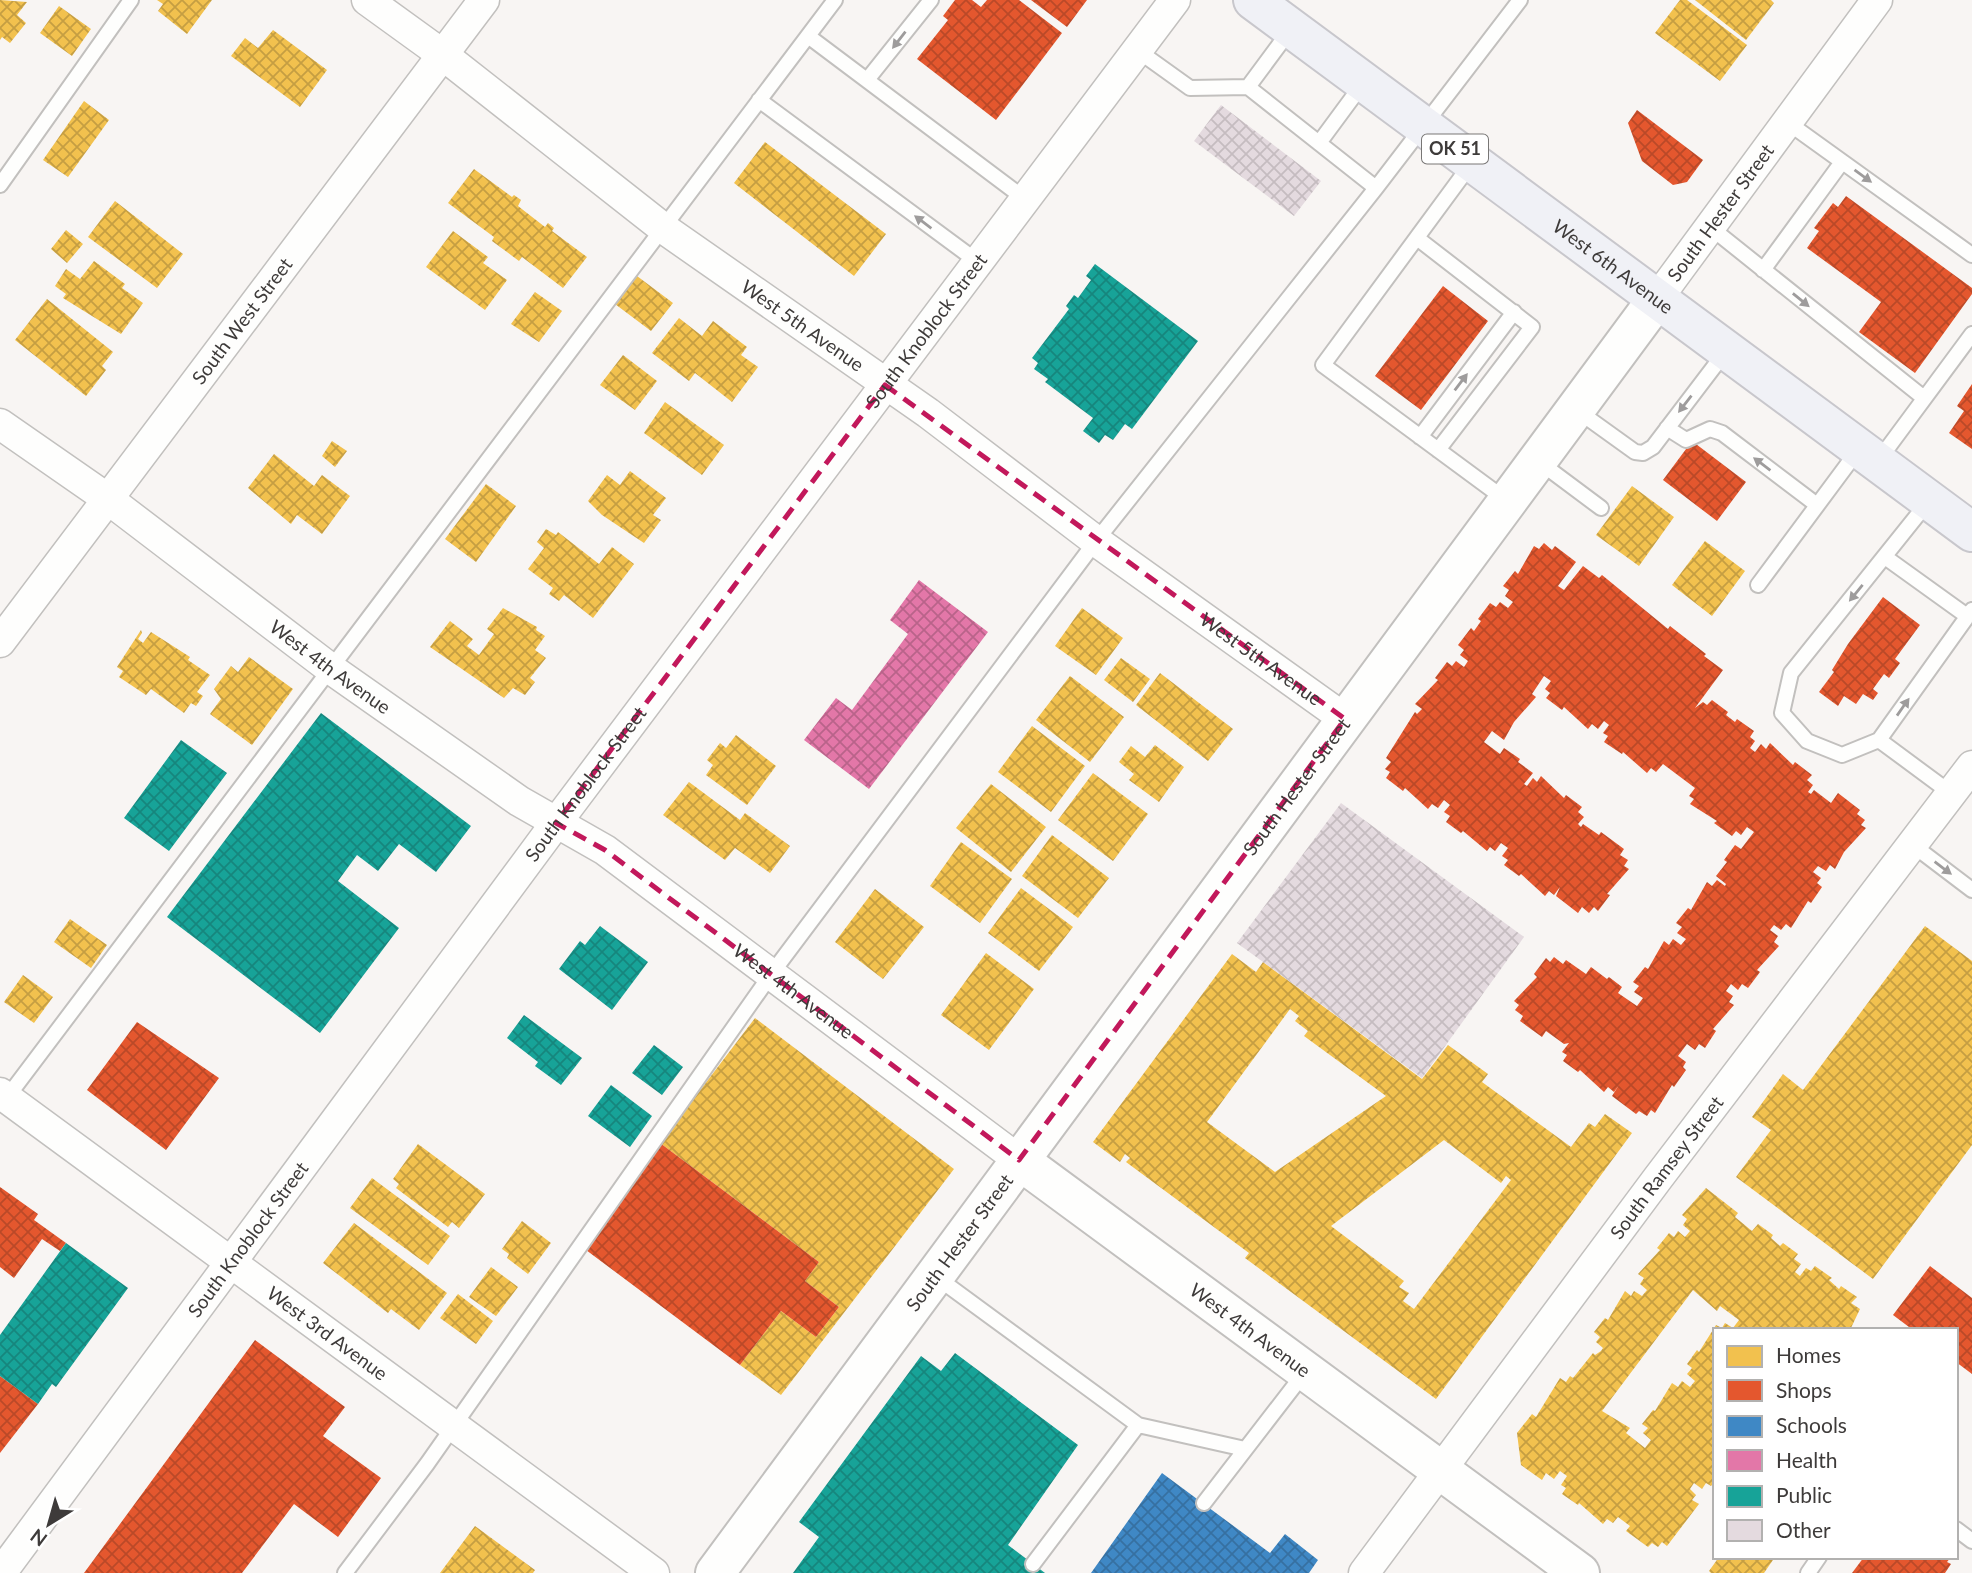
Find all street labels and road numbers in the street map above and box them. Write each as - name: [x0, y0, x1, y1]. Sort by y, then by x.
- road number: OK 51: [1422, 134, 1488, 164]
- street label: South Hester Street: [1662, 139, 1778, 286]
- street label: West 6th Avenue: [1549, 214, 1678, 318]
- street label: South Knoblock Street: [860, 248, 992, 412]
- street label: South West Street: [187, 253, 297, 388]
- street label: West 5th Avenue: [737, 274, 869, 376]
- street label: West 5th Avenue: [1196, 607, 1327, 710]
- street label: West 4th Avenue: [265, 615, 395, 718]
- street label: South Knoblock Street: [520, 702, 651, 866]
- street label: South Hester Street: [1238, 713, 1354, 859]
- street label: West 4th Avenue: [729, 938, 858, 1043]
- street label: South Ramsey Street: [1605, 1091, 1728, 1243]
- street label: South Knoblock Street: [182, 1157, 313, 1321]
- street label: South Hester Street: [901, 1169, 1017, 1315]
- street label: West 4th Avenue: [1186, 1278, 1315, 1382]
- street label: West 3rd Avenue: [263, 1281, 392, 1385]

